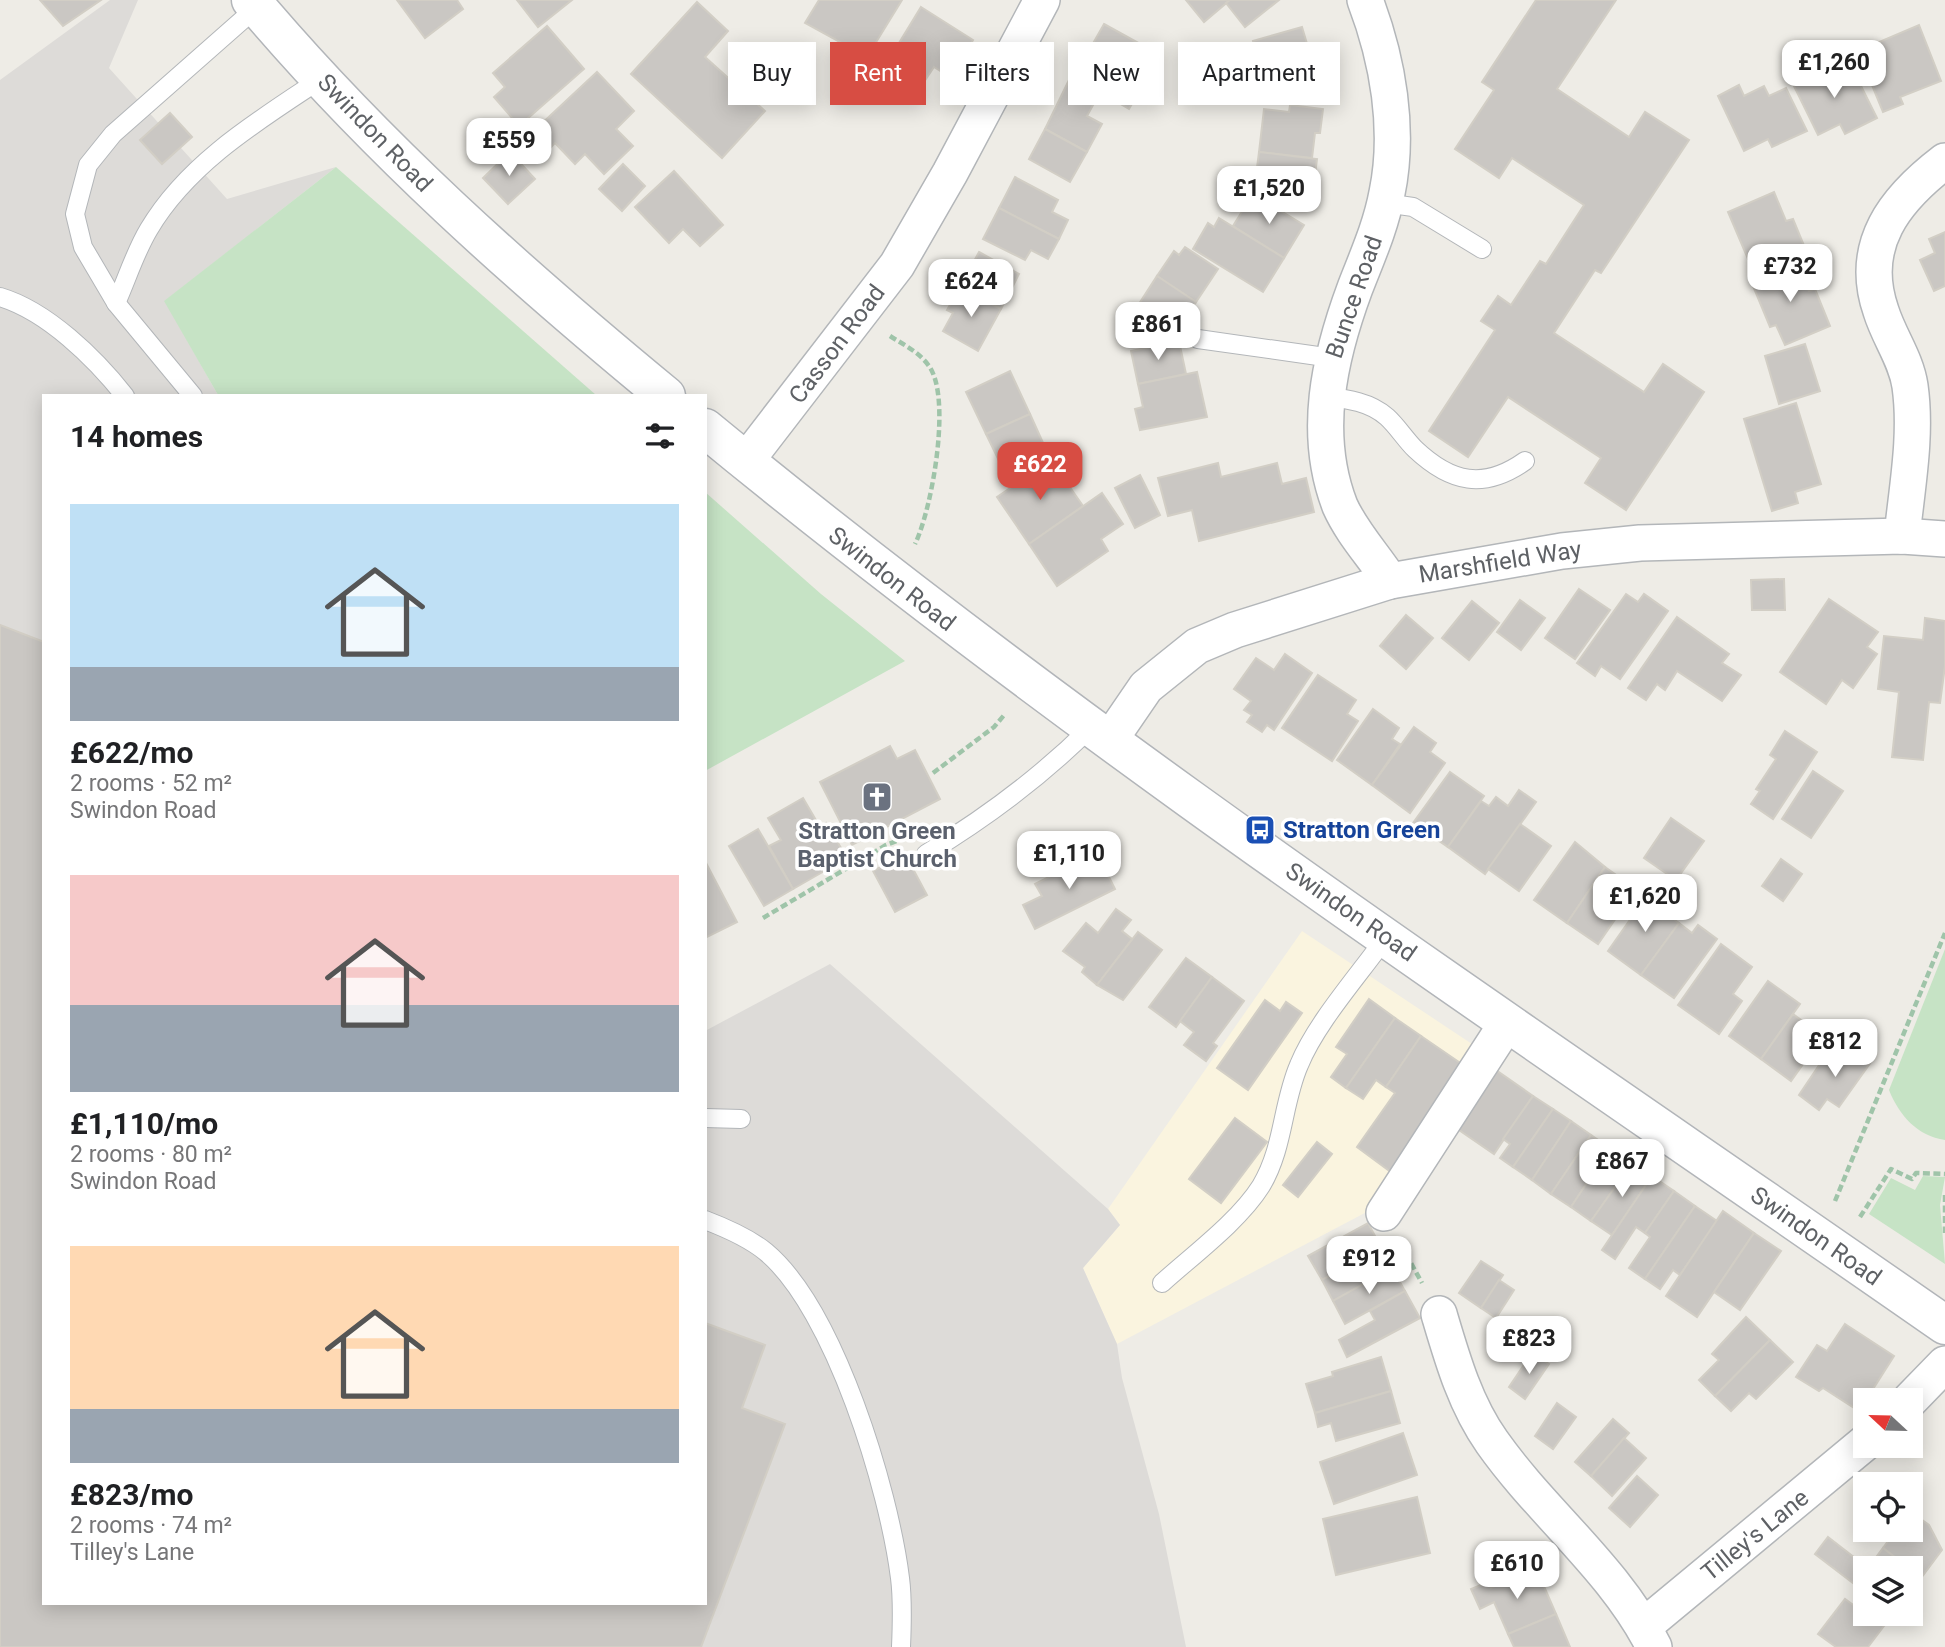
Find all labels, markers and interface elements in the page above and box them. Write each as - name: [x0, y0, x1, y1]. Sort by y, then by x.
- pin: £1,260: [1777, 41, 1891, 100]
- chip: Buy: [728, 42, 816, 105]
- chip: Rent: [830, 42, 926, 105]
- chip: Filters: [940, 42, 1054, 105]
- chip: New: [1068, 42, 1164, 105]
- chip: Apartment: [1178, 42, 1340, 105]
- text: £1,260: [1798, 49, 1870, 76]
- street label: Swindon Road: [312, 68, 438, 198]
- pin: £559: [468, 118, 550, 178]
- text: £559: [482, 127, 536, 154]
- pin: £1,520: [1212, 166, 1326, 226]
- text: £1,520: [1233, 175, 1305, 202]
- street label: Bunce Road: [1320, 232, 1388, 362]
- pin: £732: [1749, 244, 1831, 304]
- text: £732: [1763, 253, 1817, 280]
- pin: £624: [930, 260, 1012, 319]
- text: £624: [944, 268, 998, 295]
- street label: Casson Road: [783, 279, 891, 409]
- pin: £861: [1117, 302, 1199, 362]
- text: £861: [1131, 311, 1185, 338]
- icon: filters: [641, 417, 679, 455]
- text: 14 homes: [70, 419, 203, 454]
- pin: £622: [999, 442, 1081, 502]
- text: £622: [1013, 451, 1067, 478]
- street label: Swindon Road: [823, 521, 961, 637]
- street label: Marshfield Way: [1417, 535, 1584, 589]
- icon: home: [312, 549, 438, 675]
- text: £622/mo: [70, 735, 194, 770]
- text: 2 rooms · 52 m²: [70, 770, 232, 797]
- church icon: Stratton Green Baptist Church: [860, 780, 894, 814]
- text: Swindon Road: [70, 797, 217, 824]
- bus stop icon: Stratton Green: [1243, 813, 1277, 847]
- place label: Stratton Green: [1283, 816, 1440, 844]
- place label: Stratton Green Baptist Church: [797, 817, 957, 873]
- pin: £1,110: [1012, 832, 1126, 891]
- text: £1,110: [1033, 840, 1105, 867]
- street label: Swindon Road: [1280, 857, 1422, 967]
- pin: £1,620: [1588, 874, 1702, 934]
- text: £1,620: [1609, 883, 1681, 910]
- icon: home: [312, 920, 438, 1046]
- pin: £812: [1794, 1020, 1876, 1079]
- text: £812: [1808, 1028, 1862, 1055]
- text: £1,110/mo: [70, 1106, 218, 1141]
- pin: £867: [1581, 1140, 1663, 1199]
- text: 2 rooms · 80 m²: [70, 1141, 232, 1168]
- text: £867: [1595, 1148, 1649, 1175]
- text: Swindon Road: [70, 1168, 217, 1195]
- street label: Swindon Road: [1745, 1181, 1887, 1291]
- pin: £912: [1328, 1236, 1410, 1296]
- text: £912: [1342, 1245, 1396, 1272]
- icon: home: [312, 1291, 438, 1417]
- pin: £823: [1488, 1316, 1570, 1376]
- text: £823: [1502, 1325, 1556, 1352]
- north arrow: [1853, 1388, 1923, 1458]
- map controls: [1853, 1388, 1923, 1626]
- button: locate: [1853, 1472, 1923, 1542]
- text: £823/mo: [70, 1477, 194, 1512]
- street label: Tilley's Lane: [1696, 1483, 1814, 1587]
- text: 2 rooms · 74 m²: [70, 1512, 232, 1539]
- text: Tilley's Lane: [70, 1539, 194, 1566]
- pin: £610: [1476, 1542, 1558, 1601]
- text: £610: [1490, 1550, 1544, 1577]
- button: layers: [1853, 1556, 1923, 1626]

